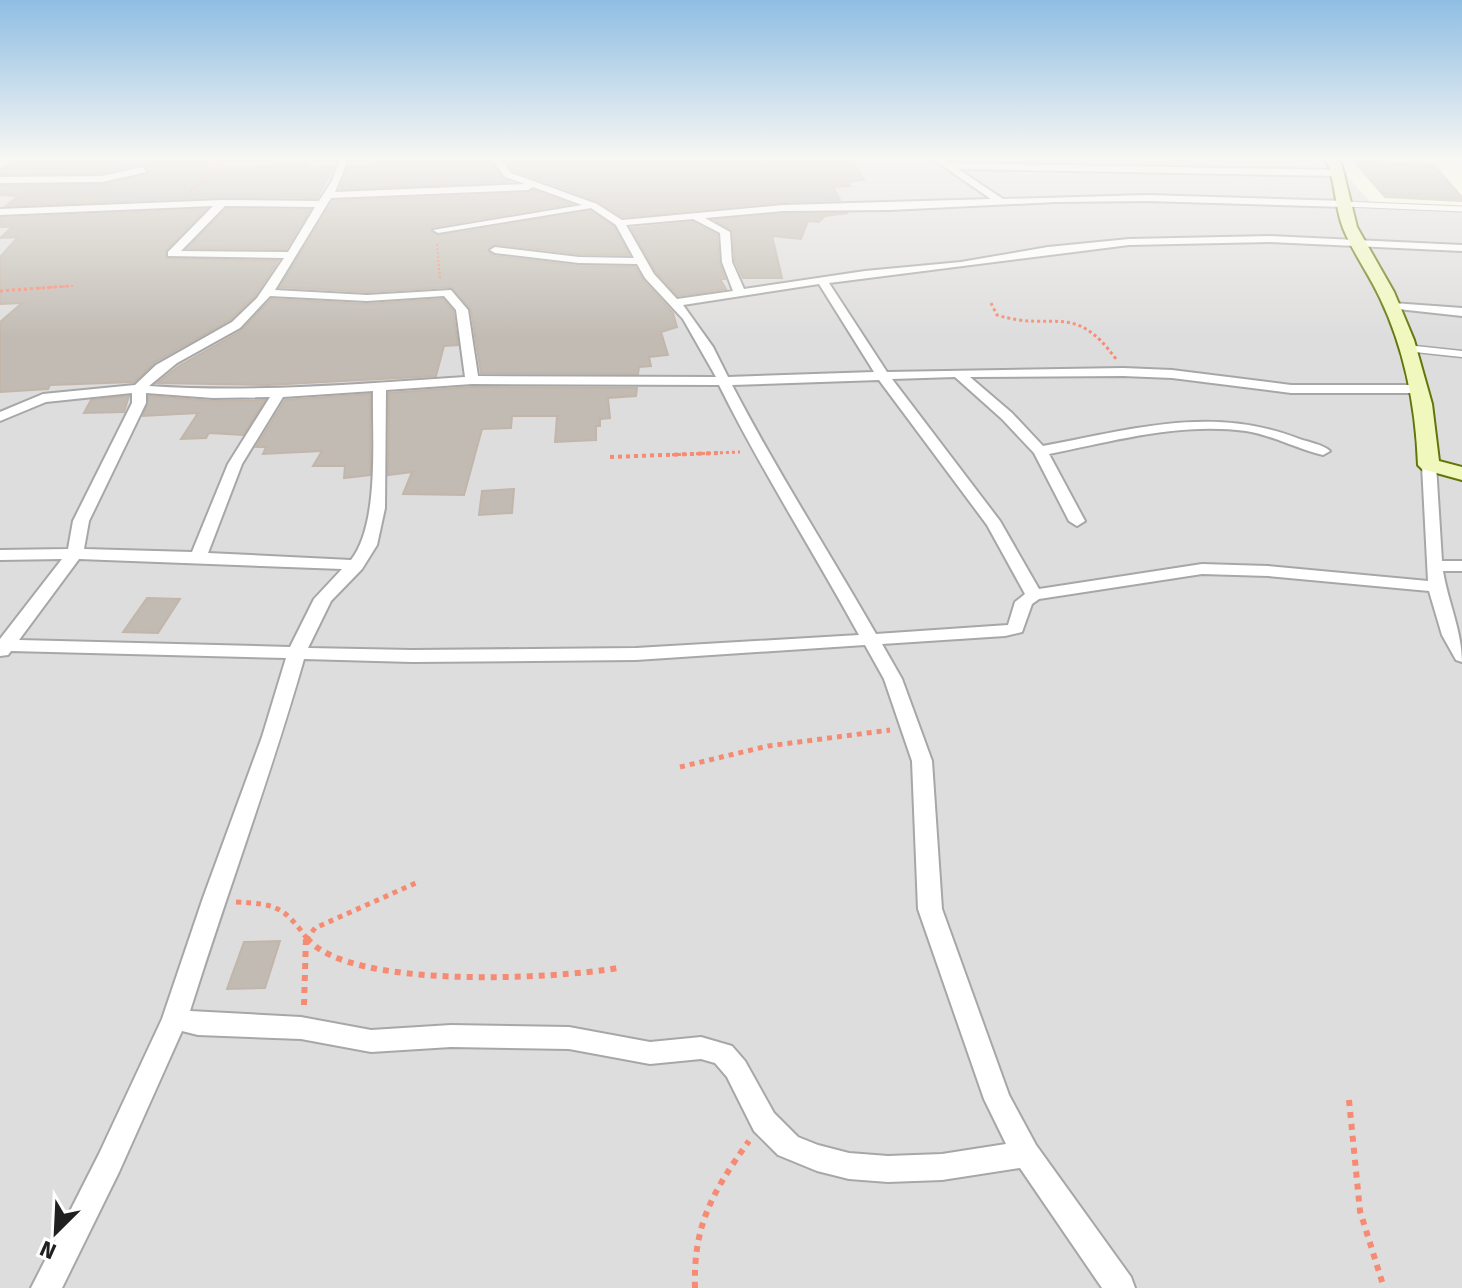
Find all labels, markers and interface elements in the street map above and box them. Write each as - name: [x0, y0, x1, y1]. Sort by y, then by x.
- north arrow: [16, 1192, 96, 1272]
- text: N: [36, 1235, 60, 1265]

